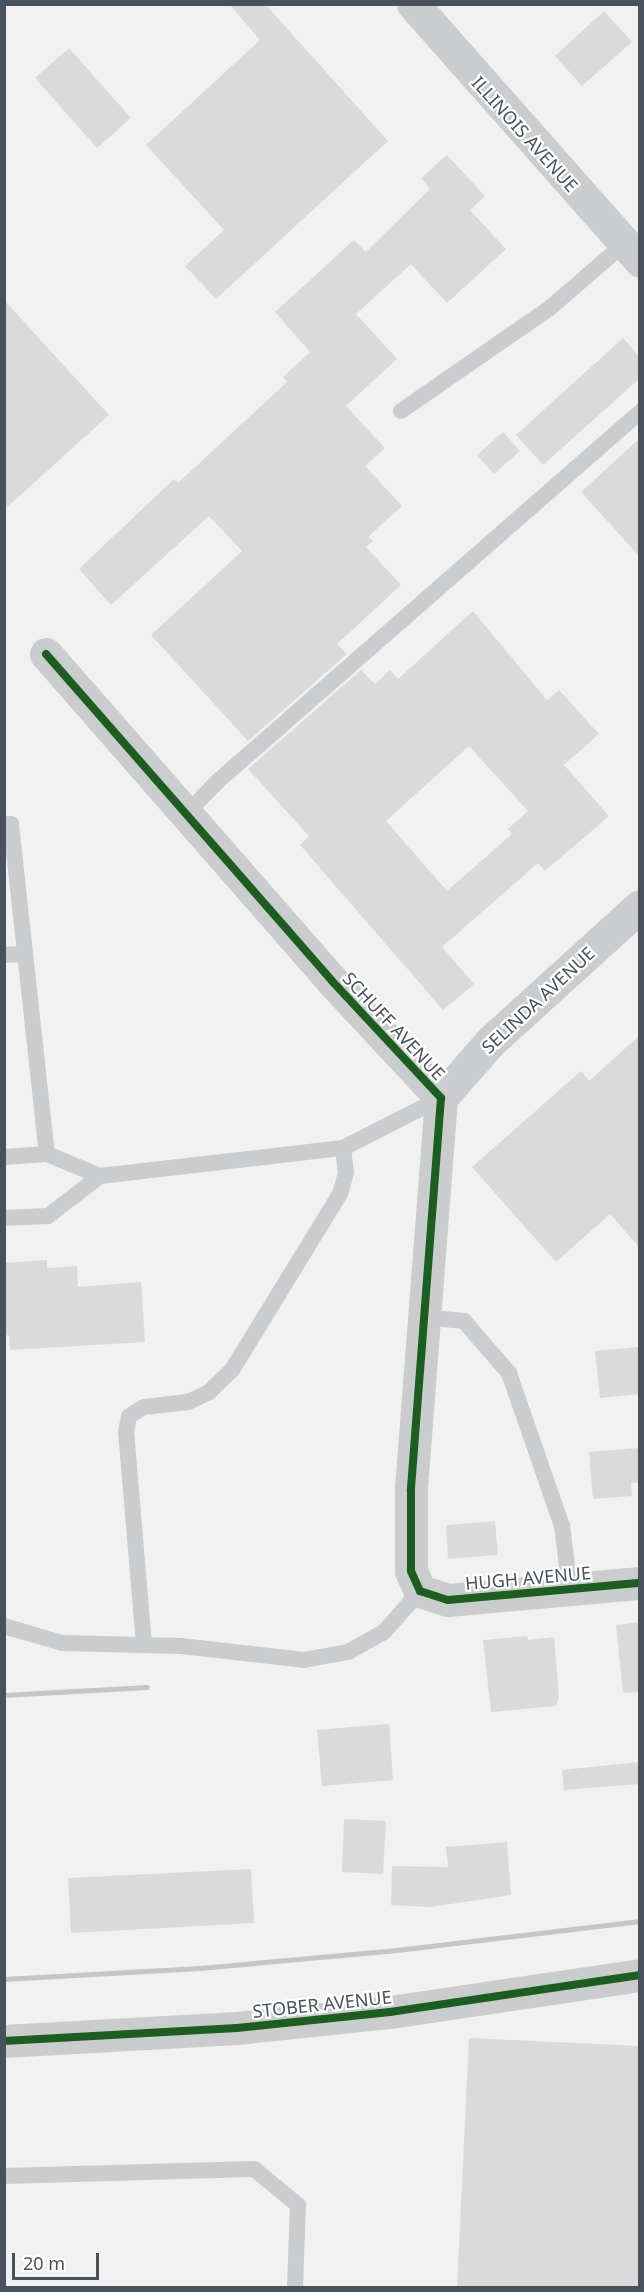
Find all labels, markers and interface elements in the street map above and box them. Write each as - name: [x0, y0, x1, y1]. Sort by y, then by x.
- street label: ILLINOIS AVENUE: [467, 72, 583, 196]
- street label: SELINDA AVENUE: [477, 942, 599, 1058]
- street label: SCHUFF AVENUE: [339, 968, 449, 1084]
- street label: HUGH AVENUE: [464, 1562, 592, 1594]
- street label: STOBER AVENUE: [251, 1986, 393, 2022]
- scale bar: [15, 2241, 102, 2279]
- text: 20 m: [23, 2251, 65, 2275]

